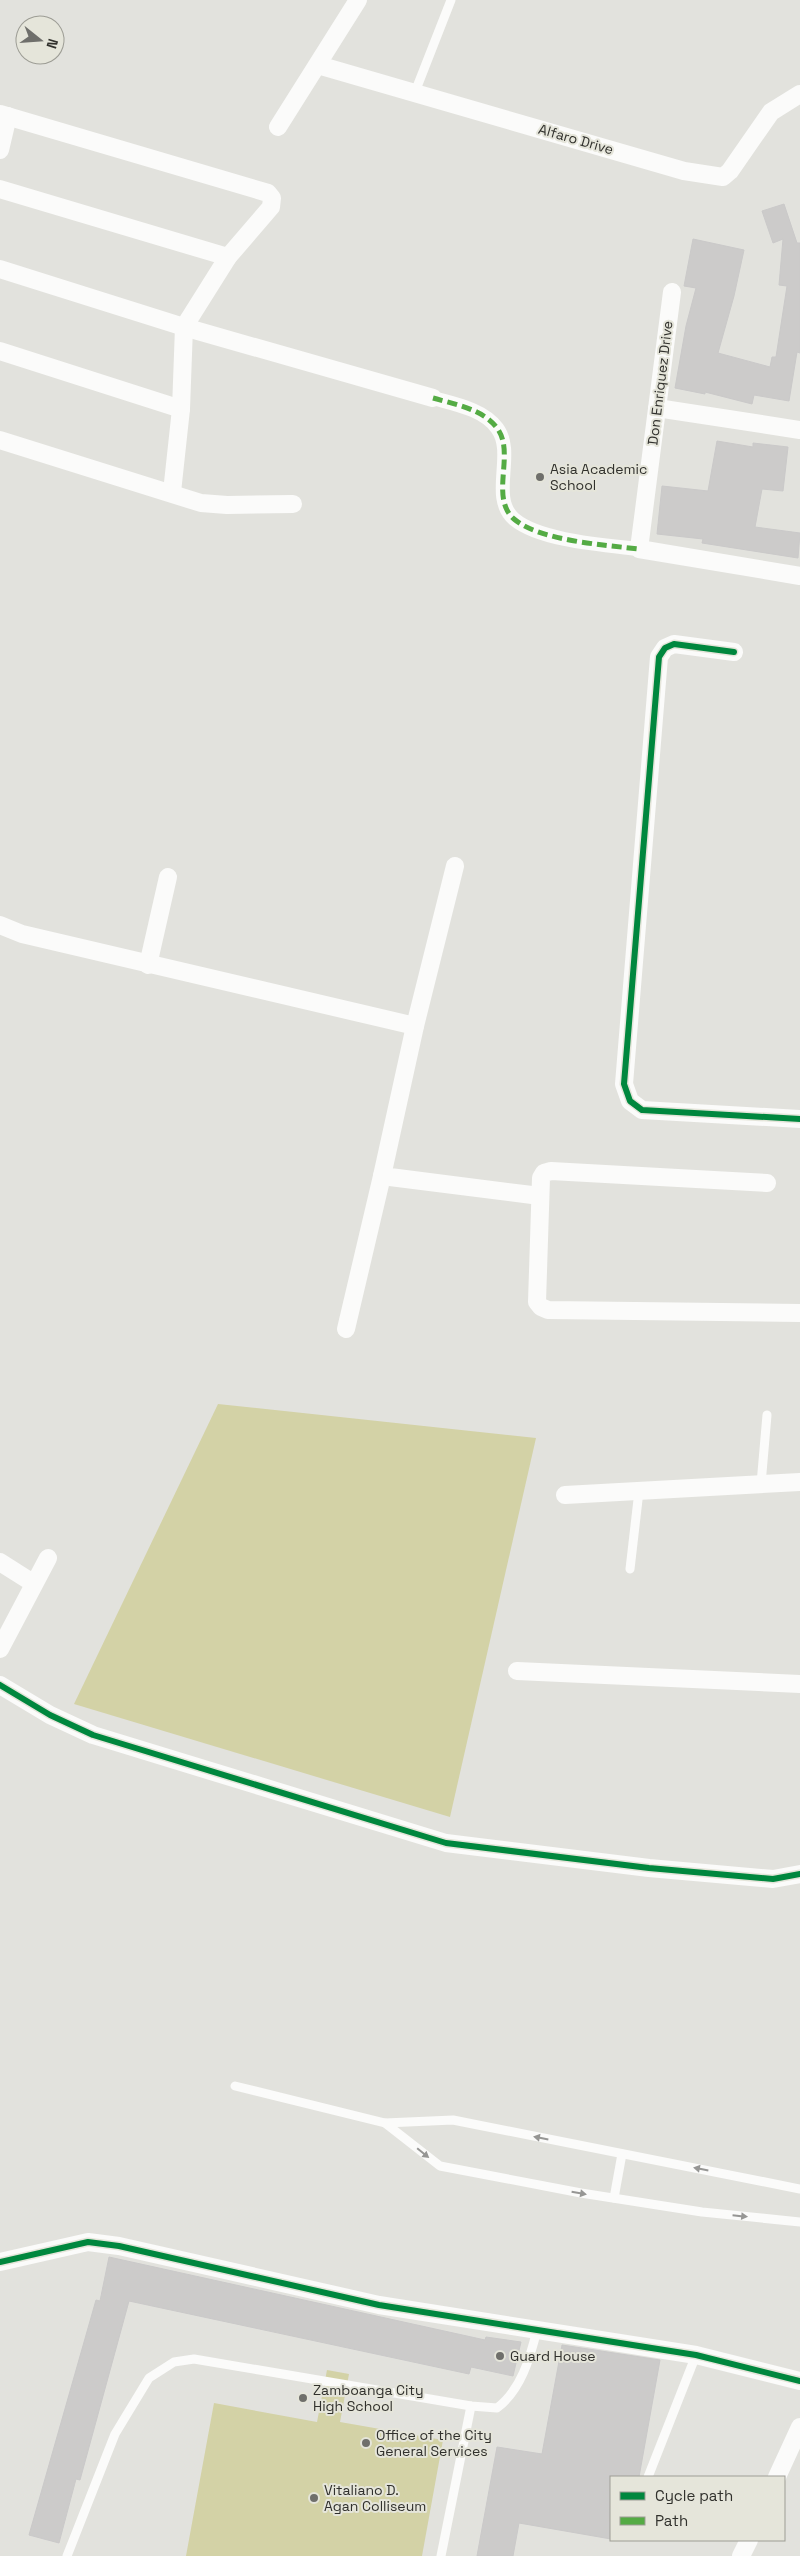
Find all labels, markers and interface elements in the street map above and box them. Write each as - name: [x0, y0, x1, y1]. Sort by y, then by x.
- north arrow: [15, 15, 65, 65]
- text: N: [42, 37, 62, 51]
- street label: Alfaro Drive: [536, 120, 616, 158]
- street label: Don Enriquez Drive: [643, 320, 677, 446]
- place label: Asia Academic School: [550, 460, 647, 494]
- marker: Asia Academic School: [534, 471, 546, 483]
- one-way arrow: [533, 2133, 549, 2141]
- one-way arrow: [417, 2148, 430, 2159]
- one-way arrow: [693, 2165, 708, 2173]
- one-way arrow: [571, 2189, 587, 2197]
- one-way arrow: [732, 2212, 748, 2220]
- place label: Guard House: [510, 2347, 596, 2365]
- marker: Guard House: [494, 2350, 506, 2362]
- place label: Zamboanga City High School: [313, 2381, 424, 2415]
- marker: Zamboanga City High School: [297, 2392, 309, 2404]
- place label: Office of the City General Services: [376, 2426, 492, 2460]
- marker: Office of the City General Services: [360, 2437, 372, 2449]
- legend: [610, 2476, 785, 2541]
- place label: Vitaliano D. Agan Colliseum: [324, 2481, 426, 2515]
- text: Cycle path: [655, 2486, 733, 2505]
- marker: Vitaliano D. Agan Colliseum: [308, 2492, 320, 2504]
- text: Path: [655, 2511, 688, 2530]

